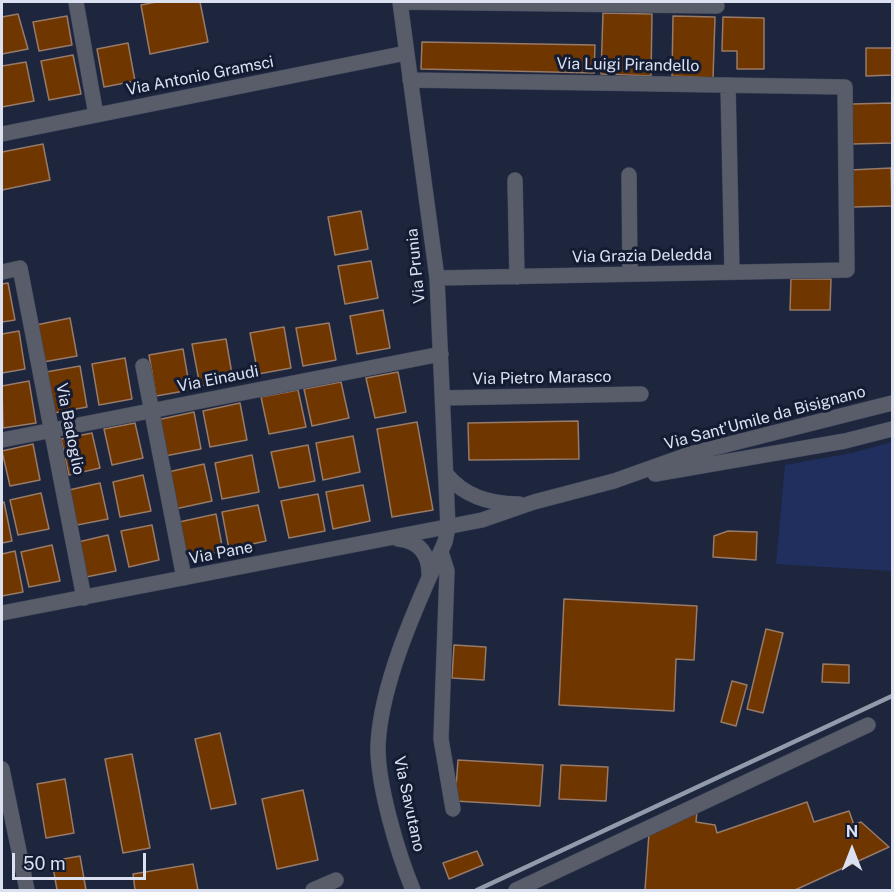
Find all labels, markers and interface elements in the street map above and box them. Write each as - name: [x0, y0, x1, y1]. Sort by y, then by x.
- street label: Via Antonio Gramsci: [125, 52, 275, 100]
- street label: Via Luigi Pirandello: [556, 54, 700, 76]
- street label: Via Prunia: [403, 228, 429, 304]
- street label: Via Grazia Deledda: [572, 245, 712, 267]
- street label: Via Einaudi: [176, 362, 260, 396]
- street label: Via Pietro Marasco: [472, 367, 612, 389]
- street label: Via Badoglio: [52, 381, 88, 477]
- street label: Via Sant'Umile da Bisignano: [662, 382, 868, 454]
- street label: Via Pane: [187, 537, 255, 569]
- street label: Via Savutano: [389, 754, 429, 854]
- north arrow: [822, 820, 882, 880]
- text: N: [846, 822, 858, 841]
- scale bar: [15, 841, 148, 879]
- text: 50 m: [23, 853, 66, 874]

